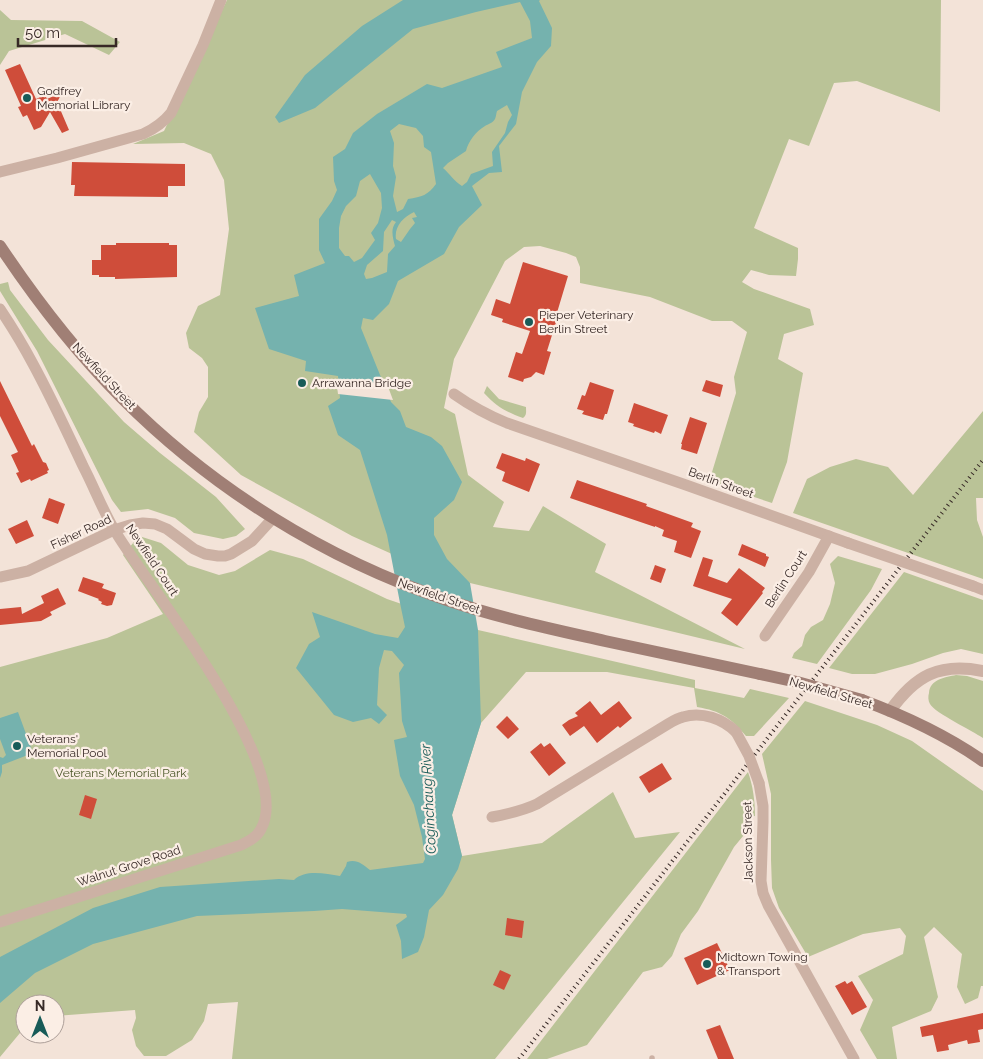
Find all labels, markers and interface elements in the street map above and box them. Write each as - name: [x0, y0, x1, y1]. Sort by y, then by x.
- scale bar: [18, 15, 115, 47]
- text: 50 m: [25, 24, 60, 42]
- place label: Godfrey Memorial Library: [37, 84, 131, 112]
- marker: Godfrey Memorial Library: [21, 92, 33, 104]
- place label: Pieper Veterinary Berlin Street: [539, 308, 634, 336]
- marker: Pieper Veterinary Berlin Street: [523, 316, 535, 328]
- street label: Newfield Street: [70, 340, 138, 412]
- place label: Arrawanna Bridge: [312, 376, 411, 390]
- marker: Arrawanna Bridge: [296, 377, 308, 389]
- street label: Berlin Street: [686, 465, 756, 501]
- street label: Fisher Road: [48, 512, 114, 552]
- street label: Newfield Court: [123, 522, 181, 598]
- street label: Berlin Court: [762, 548, 810, 610]
- street label: Newfield Street: [396, 575, 482, 617]
- street label: Newfield Street: [788, 674, 874, 712]
- place label: Veterans' Memorial Pool: [27, 732, 108, 760]
- marker: Veterans' Memorial Pool: [11, 740, 23, 752]
- water label: Coginchaug River: [417, 742, 439, 855]
- park label: Veterans Memorial Park: [55, 766, 187, 780]
- street label: Jackson Street: [740, 801, 756, 883]
- street label: Walnut Grove Road: [76, 843, 182, 889]
- place label: Midtown Towing & Transport: [717, 950, 808, 978]
- marker: Midtown Towing & Transport: [701, 958, 713, 970]
- north arrow: [15, 994, 65, 1044]
- text: N: [35, 998, 45, 1014]

